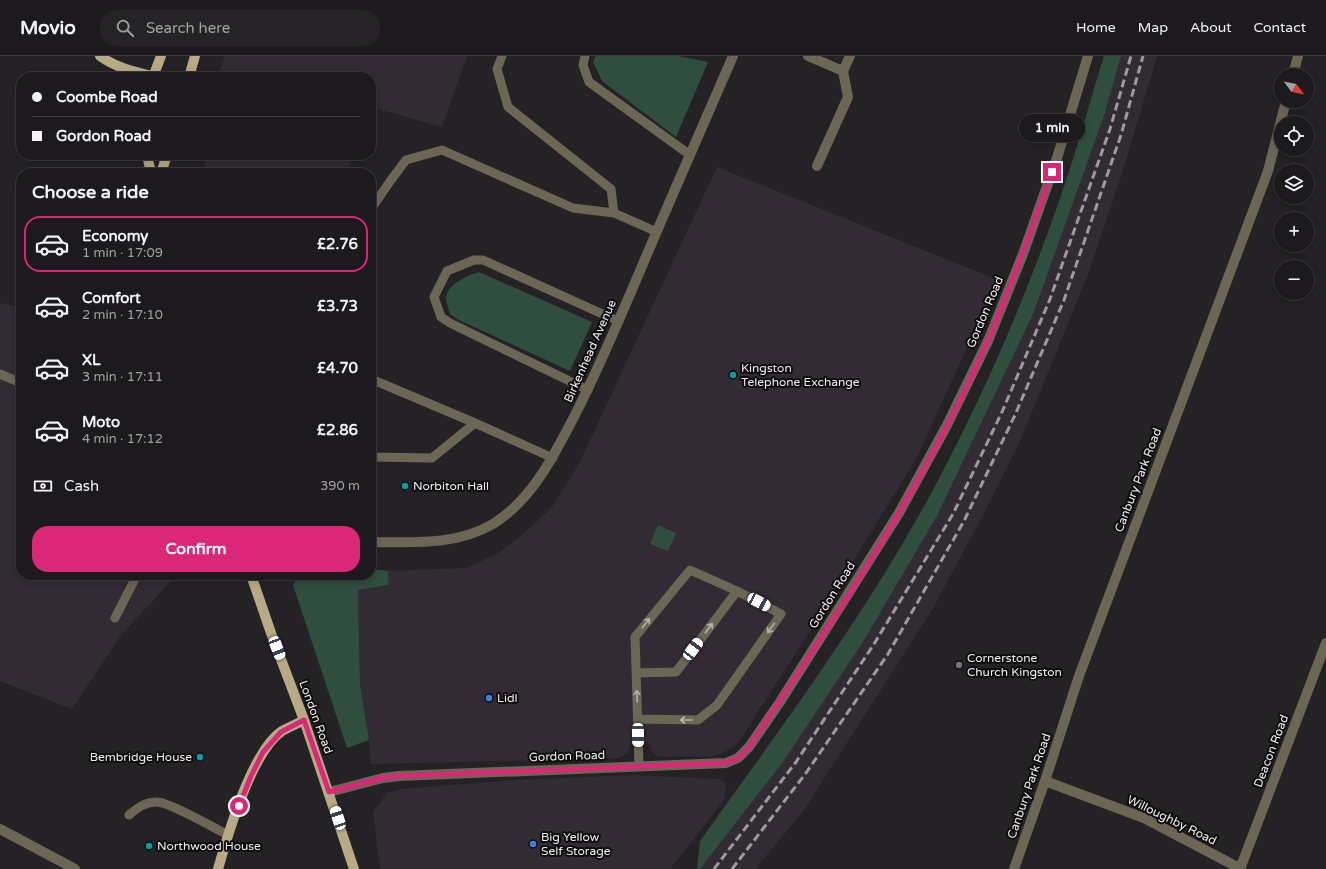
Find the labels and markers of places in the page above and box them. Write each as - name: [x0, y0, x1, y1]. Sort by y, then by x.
- place label: Kingston Telephone Exchange: [741, 361, 860, 389]
- marker: Kingston Telephone Exchange: [728, 370, 738, 380]
- place label: Norbiton Hall: [413, 479, 489, 493]
- marker: Norbiton Hall: [400, 481, 410, 491]
- place label: Cornerstone Church Kingston: [967, 651, 1062, 679]
- marker: Cornerstone Church Kingston: [954, 660, 964, 670]
- place label: Lidl: [497, 691, 517, 705]
- marker: Lidl: [484, 693, 494, 703]
- place label: Bembridge House: [90, 750, 192, 764]
- marker: Bembridge House: [195, 752, 205, 762]
- place label: Big Yellow Self Storage: [541, 830, 611, 858]
- place label: Northwood House: [157, 839, 261, 853]
- marker: Big Yellow Self Storage: [528, 839, 538, 849]
- marker: Northwood House: [144, 841, 154, 851]

